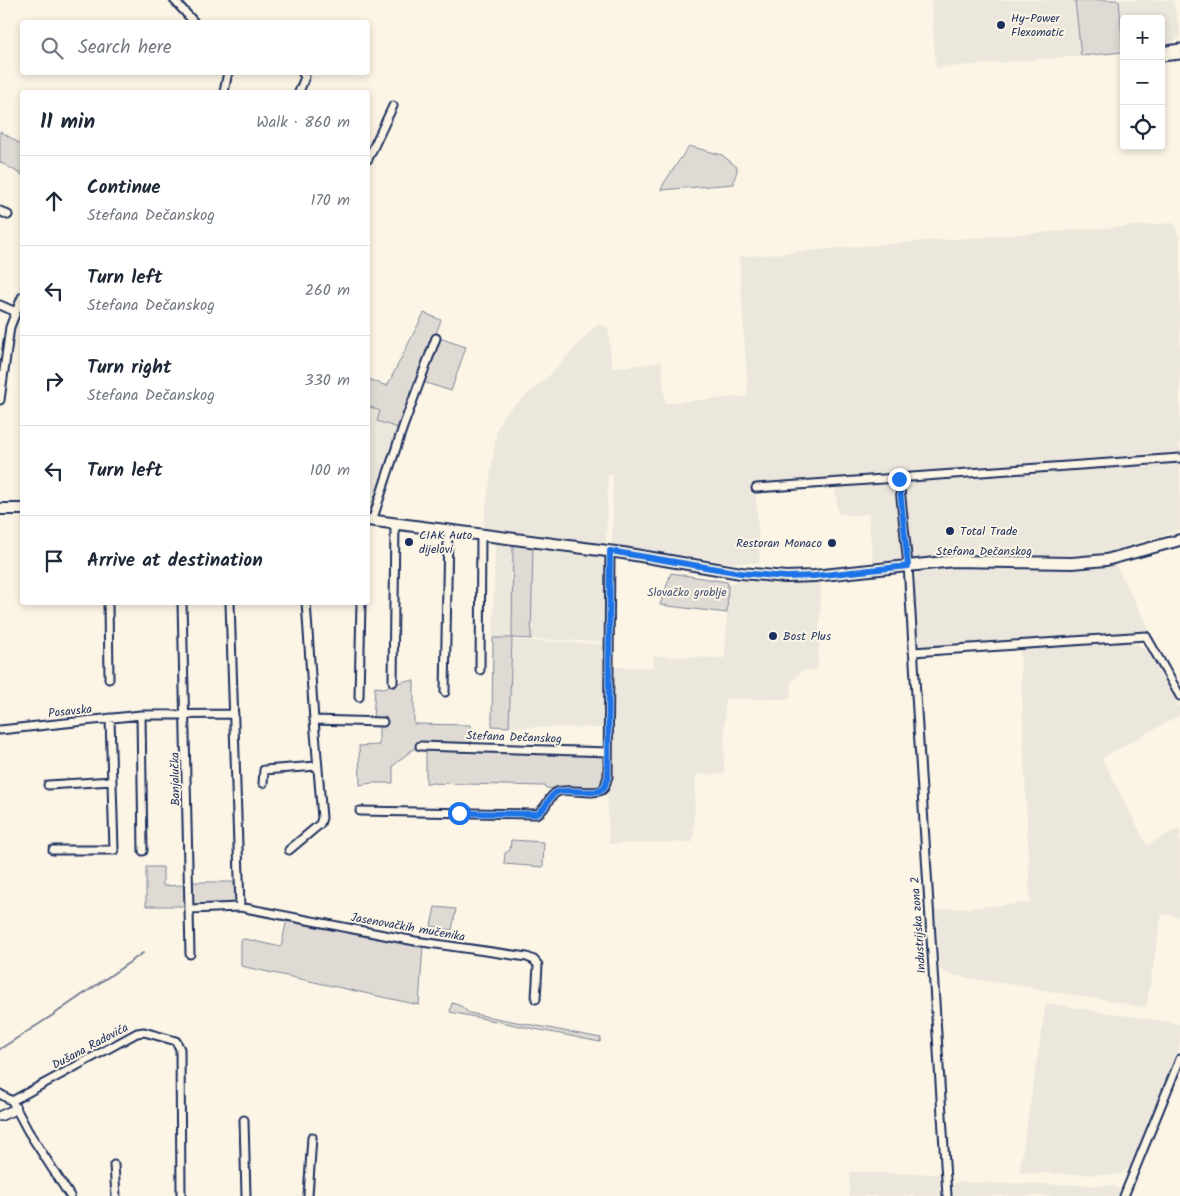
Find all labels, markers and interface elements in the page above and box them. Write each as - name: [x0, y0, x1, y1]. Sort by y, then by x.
- place label: Hy-Power Flexomatic: [1011, 9, 1064, 42]
- map controls: [1120, 15, 1165, 150]
- button: +: [1120, 15, 1165, 60]
- marker: Hy-Power Flexomatic: [995, 19, 1007, 31]
- search box: [20, 20, 370, 75]
- text: Search here: [78, 33, 172, 63]
- icon: search: [38, 34, 66, 62]
- button: −: [1120, 60, 1165, 105]
- button: locate: [1120, 105, 1165, 150]
- text: 11 min: [40, 106, 95, 139]
- text: Walk · 860 m: [256, 110, 350, 135]
- text: Continue: [87, 173, 160, 203]
- icon: ahead: [40, 187, 68, 215]
- text: 170 m: [310, 188, 350, 213]
- text: Stefana Dečanskog: [87, 203, 215, 228]
- text: Turn left: [87, 263, 162, 293]
- icon: left: [40, 277, 68, 305]
- text: 260 m: [305, 278, 350, 303]
- text: Stefana Dečanskog: [87, 293, 215, 318]
- text: Turn right: [87, 353, 172, 383]
- icon: right: [40, 367, 68, 395]
- text: 330 m: [305, 368, 350, 393]
- text: Stefana Dečanskog: [87, 383, 215, 408]
- text: Turn left: [87, 456, 162, 486]
- icon: left: [40, 457, 68, 485]
- text: 100 m: [310, 458, 350, 483]
- route end: [888, 468, 911, 491]
- place label: Total Trade: [960, 522, 1018, 541]
- marker: Total Trade: [944, 525, 956, 537]
- place label: CIAK Auto dijelovi: [419, 526, 472, 559]
- place label: Restoran Monaco: [736, 534, 822, 553]
- marker: CIAK Auto dijelovi: [403, 536, 415, 548]
- marker: Restoran Monaco: [826, 537, 838, 549]
- street label: Stefana Dečanskog: [936, 542, 1032, 561]
- text: Arrive at destination: [87, 546, 263, 576]
- icon: arrive: [40, 547, 68, 575]
- park label: Slovačko groblje: [647, 583, 727, 602]
- place label: Bost Plus: [783, 627, 831, 646]
- marker: Bost Plus: [767, 630, 779, 642]
- street label: Posavska: [47, 700, 93, 723]
- street label: Stefana Dečanskog: [466, 726, 562, 749]
- street label: Banjalučka: [166, 752, 185, 806]
- route start: [448, 802, 471, 825]
- street label: Industrijska zona 2: [906, 876, 931, 974]
- street label: Jasenovačkih mučenika: [349, 908, 467, 947]
- street label: Dušana Radovića: [49, 1018, 132, 1075]

